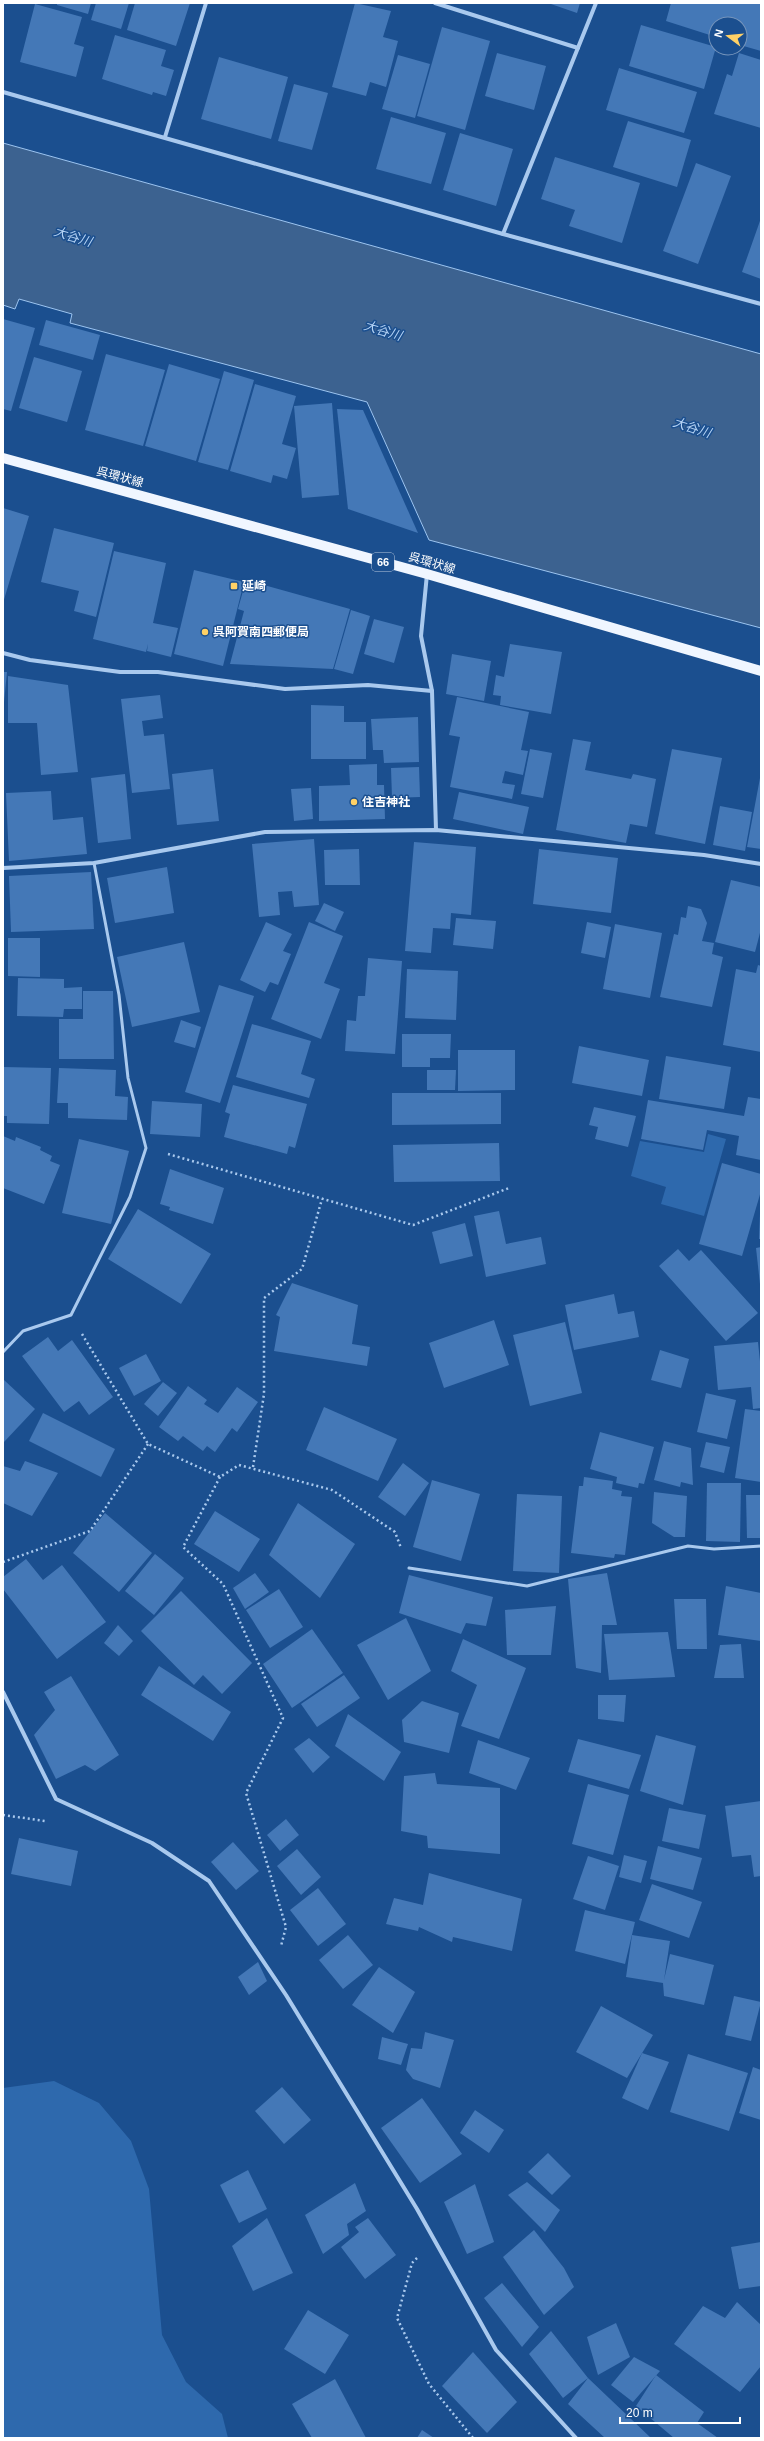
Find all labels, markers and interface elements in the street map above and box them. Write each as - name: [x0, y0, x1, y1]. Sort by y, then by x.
- north arrow: [708, 16, 748, 56]
- text: N: [712, 28, 725, 39]
- water label: 大谷川: [52, 224, 96, 250]
- water label: 大谷川: [362, 318, 406, 344]
- water label: 大谷川: [671, 414, 715, 441]
- street label: 呉環状線: [95, 464, 145, 490]
- street label: 呉環状線: [407, 550, 457, 576]
- road number: 66: [372, 553, 394, 571]
- place label: 延崎: [242, 579, 266, 593]
- marker: 延崎: [229, 581, 239, 591]
- place label: 呉阿賀南四郵便局: [213, 625, 309, 639]
- marker: 呉阿賀南四郵便局: [200, 627, 210, 637]
- place label: 住吉神社: [362, 795, 410, 809]
- marker: 住吉神社: [349, 797, 359, 807]
- scale bar: [620, 2399, 740, 2425]
- text: 20 m: [626, 2406, 653, 2420]

